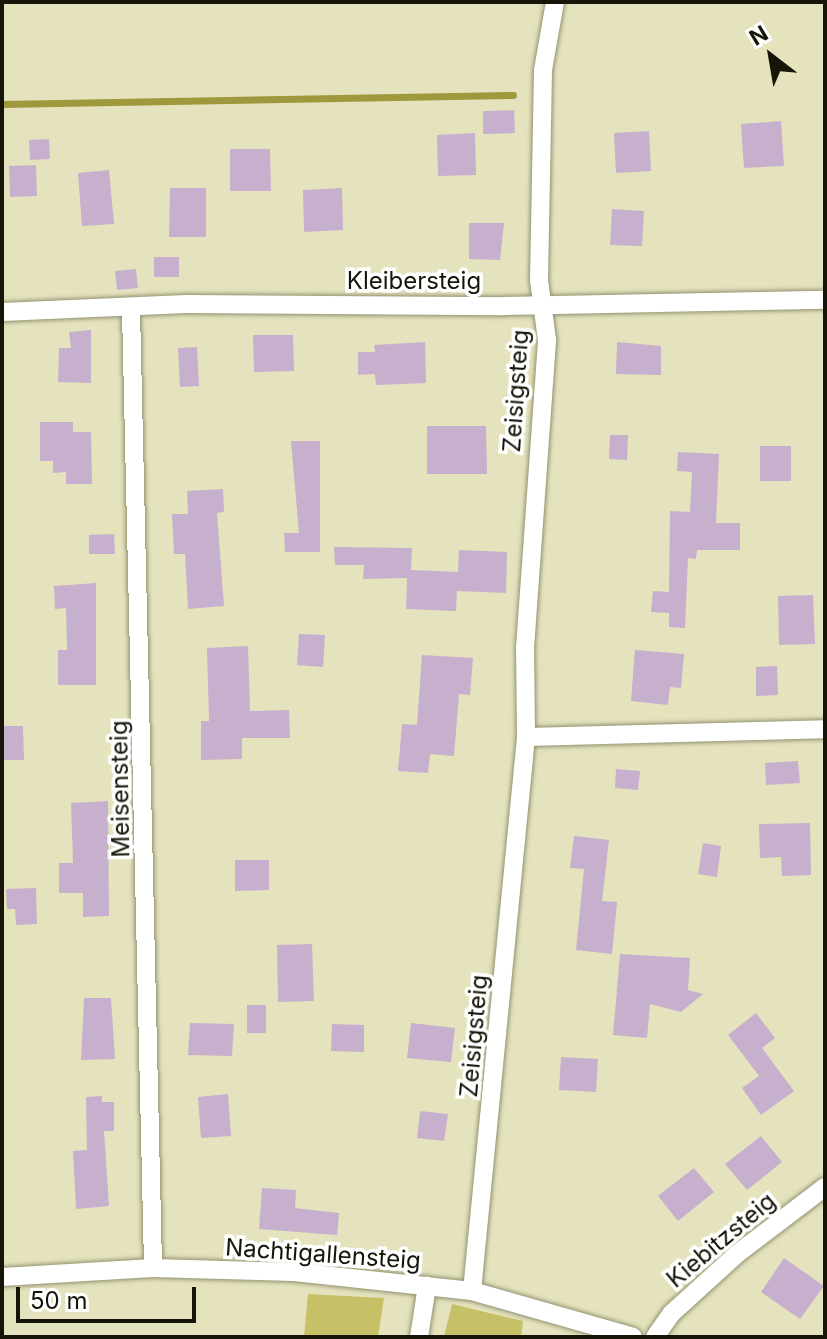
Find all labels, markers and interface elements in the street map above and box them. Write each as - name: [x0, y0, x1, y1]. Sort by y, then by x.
- north arrow: [731, 16, 811, 96]
- text: N: [745, 20, 773, 51]
- street label: Kleibersteig: [347, 267, 481, 295]
- street label: Zeisigsteig: [497, 329, 535, 453]
- street label: Meisensteig: [104, 720, 136, 858]
- street label: Zeisigsteig: [454, 974, 494, 1098]
- street label: Kiebitzsteig: [661, 1186, 781, 1294]
- street label: Nachtigallensteig: [224, 1233, 422, 1275]
- scale bar: [20, 1271, 200, 1321]
- text: 50 m: [30, 1286, 88, 1315]

